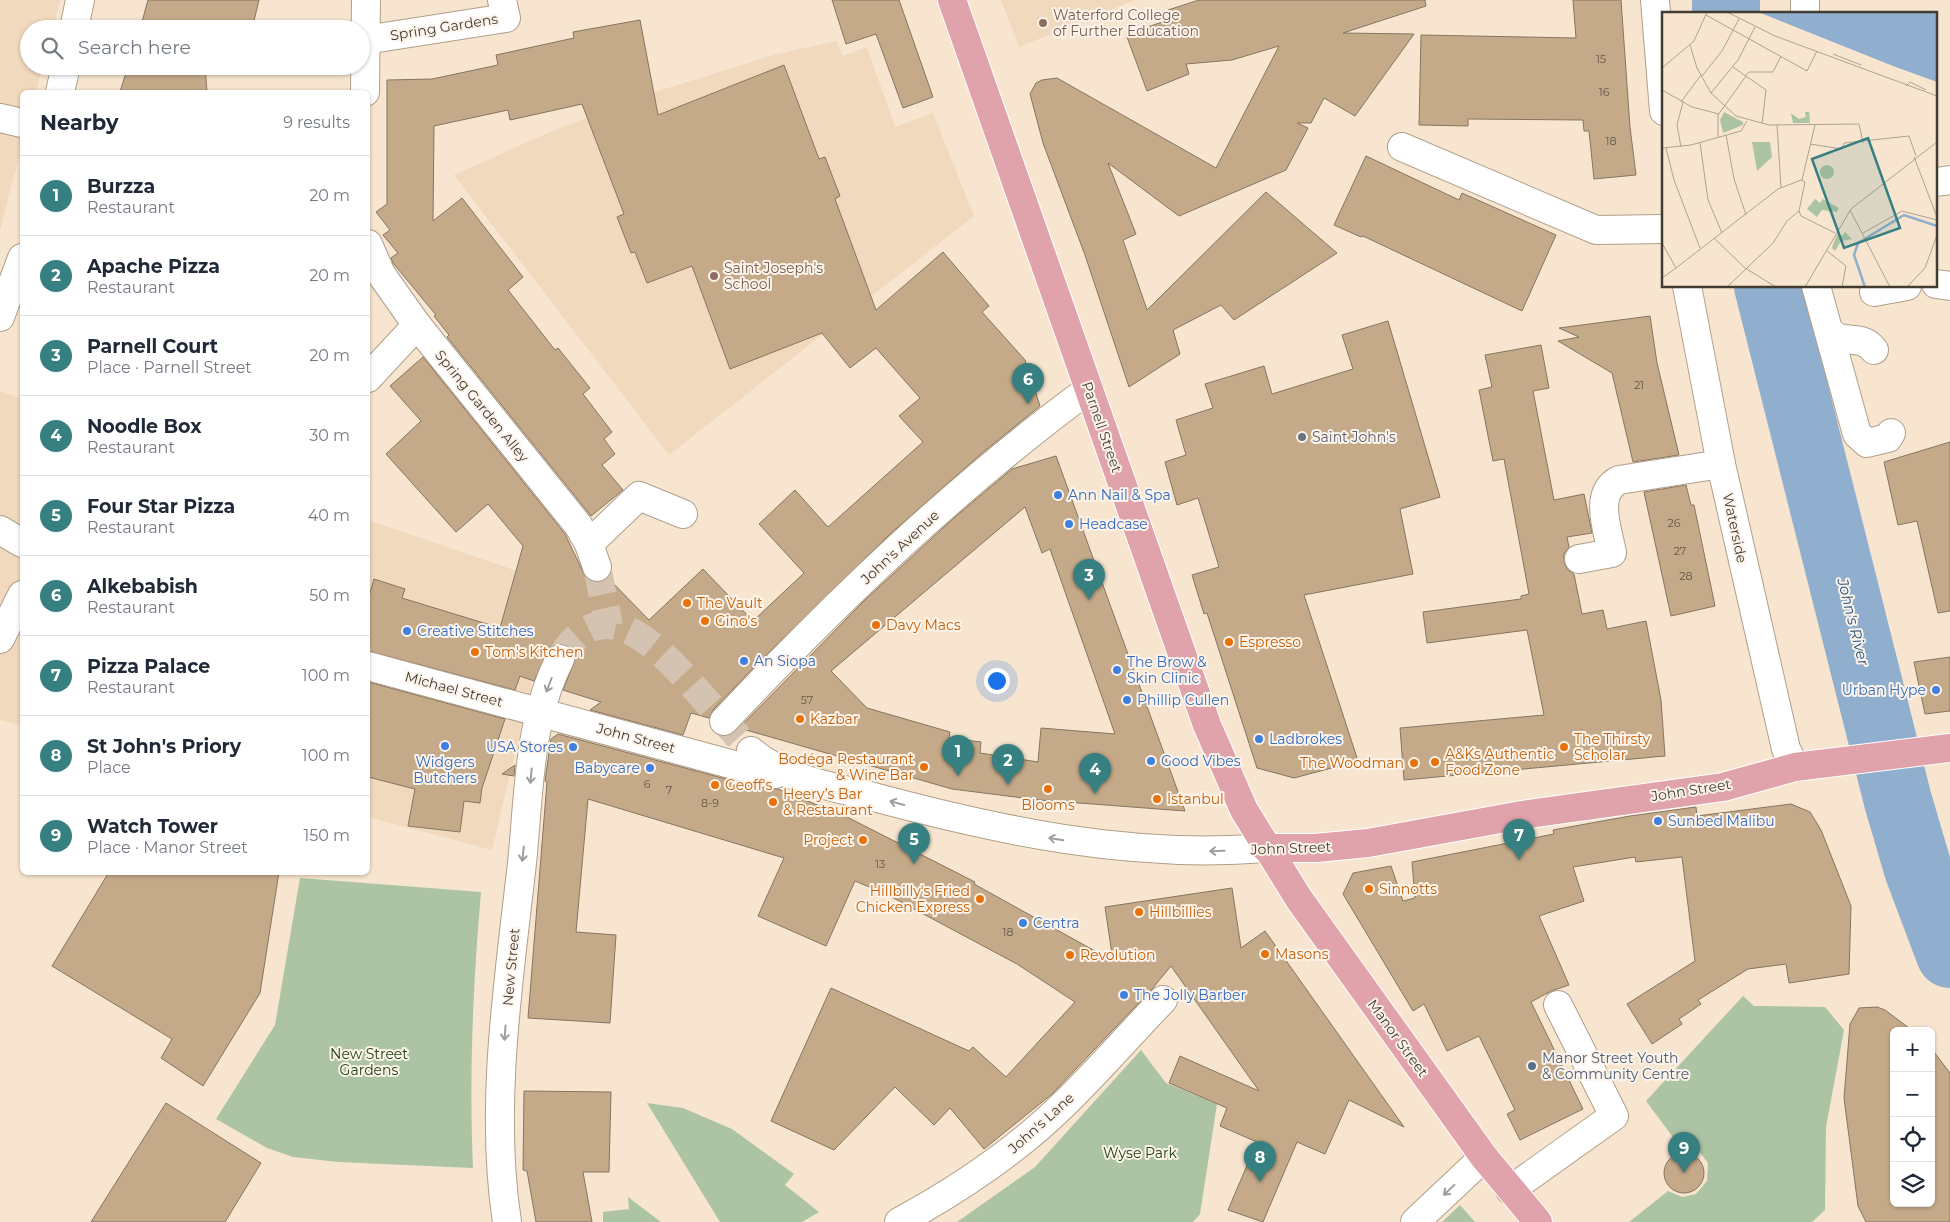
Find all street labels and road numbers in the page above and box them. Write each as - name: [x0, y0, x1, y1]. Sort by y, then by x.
- street label: Spring Gardens: [389, 10, 499, 44]
- street label: Spring Garden Alley: [431, 346, 533, 466]
- street label: Parnell Street: [1078, 379, 1126, 475]
- street label: Waterside: [1719, 491, 1751, 565]
- street label: John's Avenue: [856, 506, 943, 589]
- street label: Michael Street: [403, 667, 505, 711]
- street label: John Street: [594, 719, 678, 757]
- street label: John Street: [1649, 775, 1733, 805]
- street label: John Street: [1249, 838, 1332, 858]
- street label: New Street: [499, 927, 523, 1007]
- street label: Manor Street: [1364, 996, 1432, 1081]
- street label: John's Lane: [1004, 1089, 1078, 1158]

